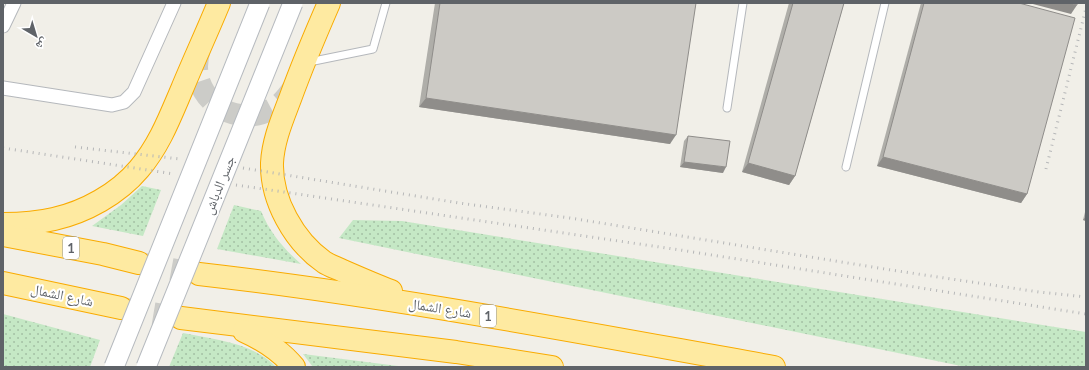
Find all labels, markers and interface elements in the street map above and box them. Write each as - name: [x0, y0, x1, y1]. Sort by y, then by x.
- north arrow: [16, 16, 56, 56]
- text: ش: [32, 34, 51, 53]
- street label: جسر الدباش: [199, 153, 239, 217]
- road number: 1: [63, 237, 79, 259]
- street label: شارع الشمال: [29, 280, 95, 311]
- street label: شارع الشمال: [407, 294, 473, 323]
- road number: 1: [480, 305, 496, 327]

